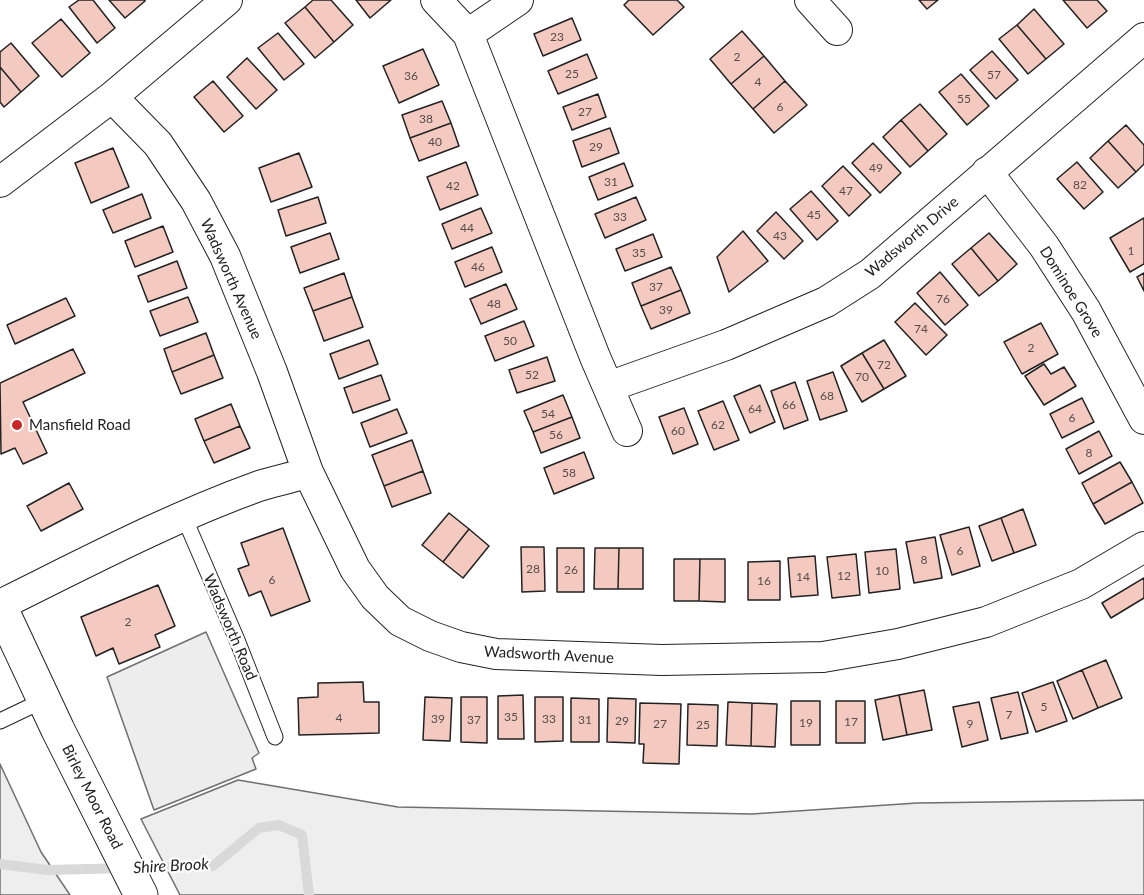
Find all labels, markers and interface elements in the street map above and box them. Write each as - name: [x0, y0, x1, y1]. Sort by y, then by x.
- house number: 23: [550, 30, 564, 44]
- house number: 2: [734, 50, 740, 64]
- house number: 25: [565, 67, 579, 81]
- house number: 57: [987, 68, 1001, 82]
- house number: 36: [404, 69, 418, 83]
- house number: 4: [755, 75, 761, 89]
- house number: 55: [957, 92, 971, 106]
- house number: 6: [777, 100, 783, 114]
- house number: 27: [578, 105, 592, 119]
- house number: 38: [419, 112, 433, 126]
- house number: 40: [428, 135, 442, 149]
- house number: 29: [589, 140, 603, 154]
- house number: 49: [869, 161, 883, 175]
- house number: 31: [604, 175, 618, 189]
- house number: 82: [1073, 178, 1087, 192]
- house number: 42: [446, 179, 460, 193]
- house number: 47: [839, 184, 853, 198]
- street label: Wadsworth Drive: [862, 193, 962, 281]
- house number: 45: [807, 208, 821, 222]
- house number: 33: [613, 210, 627, 224]
- street label: Wadsworth Avenue: [196, 216, 266, 342]
- house number: 44: [460, 221, 474, 235]
- house number: 43: [773, 229, 787, 243]
- street label: Dominoe Grove: [1036, 243, 1106, 341]
- house number: 1: [1128, 244, 1134, 258]
- house number: 35: [632, 246, 646, 260]
- house number: 46: [471, 260, 485, 274]
- house number: 37: [649, 280, 663, 294]
- house number: 76: [936, 292, 950, 306]
- house number: 48: [487, 297, 501, 311]
- house number: 39: [659, 303, 673, 317]
- house number: 74: [914, 322, 928, 336]
- house number: 50: [503, 334, 517, 348]
- house number: 2: [1028, 341, 1034, 355]
- house number: 72: [877, 358, 891, 372]
- house number: 52: [525, 368, 539, 382]
- house number: 70: [855, 370, 869, 384]
- house number: 68: [820, 389, 834, 403]
- house number: 66: [782, 398, 796, 412]
- house number: 64: [748, 402, 762, 416]
- house number: 54: [541, 407, 555, 421]
- house number: 6: [1069, 411, 1075, 425]
- place label: Mansfield Road: [29, 416, 131, 434]
- marker: Mansfield Road: [10, 418, 24, 432]
- house number: 62: [711, 418, 725, 432]
- house number: 60: [671, 424, 685, 438]
- house number: 56: [549, 428, 563, 442]
- house number: 8: [1086, 446, 1092, 460]
- house number: 58: [562, 466, 576, 480]
- house number: 6: [957, 544, 963, 558]
- house number: 8: [921, 553, 927, 567]
- house number: 28: [526, 562, 540, 576]
- house number: 26: [564, 563, 578, 577]
- house number: 10: [875, 564, 889, 578]
- house number: 12: [837, 569, 851, 583]
- house number: 14: [796, 570, 810, 584]
- street label: Wadsworth Road: [200, 571, 260, 683]
- house number: 6: [269, 573, 275, 587]
- house number: 16: [757, 574, 771, 588]
- house number: 2: [125, 615, 131, 629]
- street label: Wadsworth Avenue: [484, 643, 614, 667]
- house number: 5: [1041, 700, 1047, 714]
- house number: 7: [1006, 708, 1012, 722]
- house number: 35: [504, 710, 518, 724]
- house number: 4: [336, 711, 342, 725]
- house number: 39: [431, 712, 445, 726]
- house number: 33: [542, 712, 556, 726]
- house number: 37: [467, 713, 481, 727]
- house number: 31: [578, 713, 592, 727]
- house number: 29: [615, 714, 629, 728]
- house number: 17: [844, 715, 858, 729]
- house number: 19: [799, 716, 813, 730]
- house number: 27: [653, 717, 667, 731]
- house number: 9: [967, 717, 973, 731]
- house number: 25: [696, 718, 710, 732]
- street label: Birley Moor Road: [58, 742, 126, 852]
- water label: Shire Brook: [133, 854, 209, 878]

